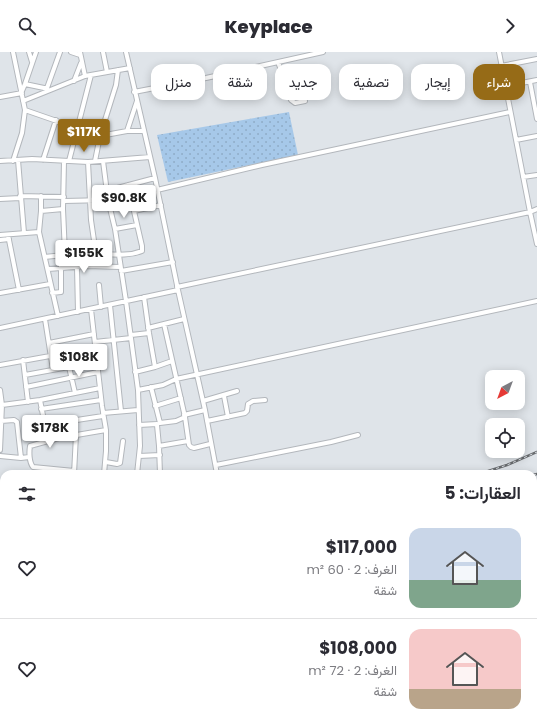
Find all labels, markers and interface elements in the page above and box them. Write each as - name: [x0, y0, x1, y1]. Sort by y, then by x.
- text: Keyplace: [225, 14, 313, 39]
- icon: search: [16, 15, 38, 37]
- icon: forward: [499, 15, 521, 37]
- chip: منزل: [151, 64, 205, 100]
- chip: شقة: [213, 64, 267, 100]
- chip: جديد: [275, 64, 331, 100]
- chip: تصفية: [339, 64, 403, 100]
- chip: إيجار: [411, 64, 465, 100]
- chip: شراء: [473, 64, 525, 100]
- pin: $117K: [56, 119, 112, 153]
- text: $117K: [67, 122, 101, 141]
- pin: $90.8K: [91, 185, 157, 219]
- text: $90.8K: [101, 188, 147, 207]
- pin: $155K: [56, 240, 112, 274]
- text: $155K: [64, 243, 104, 262]
- pin: $108K: [51, 344, 107, 378]
- text: $108K: [59, 347, 99, 366]
- north arrow: [485, 370, 525, 410]
- map controls: [485, 370, 525, 458]
- pin: $178K: [22, 415, 78, 449]
- text: $178K: [31, 418, 69, 437]
- button: locate: [485, 418, 525, 458]
- text: العقارات: 5: [445, 481, 521, 505]
- icon: filters: [16, 483, 38, 505]
- text: $117,000: [326, 535, 397, 559]
- icon: home: [441, 544, 489, 592]
- icon: heart: [16, 557, 38, 579]
- text: الغرف: 2 · 60 m²: [306, 560, 397, 579]
- text: شقة: [374, 581, 397, 600]
- text: $108,000: [319, 636, 397, 660]
- icon: home: [441, 645, 489, 693]
- icon: heart: [16, 658, 38, 680]
- text: الغرف: 2 · 72 m²: [308, 661, 397, 680]
- text: شقة: [374, 682, 397, 701]

